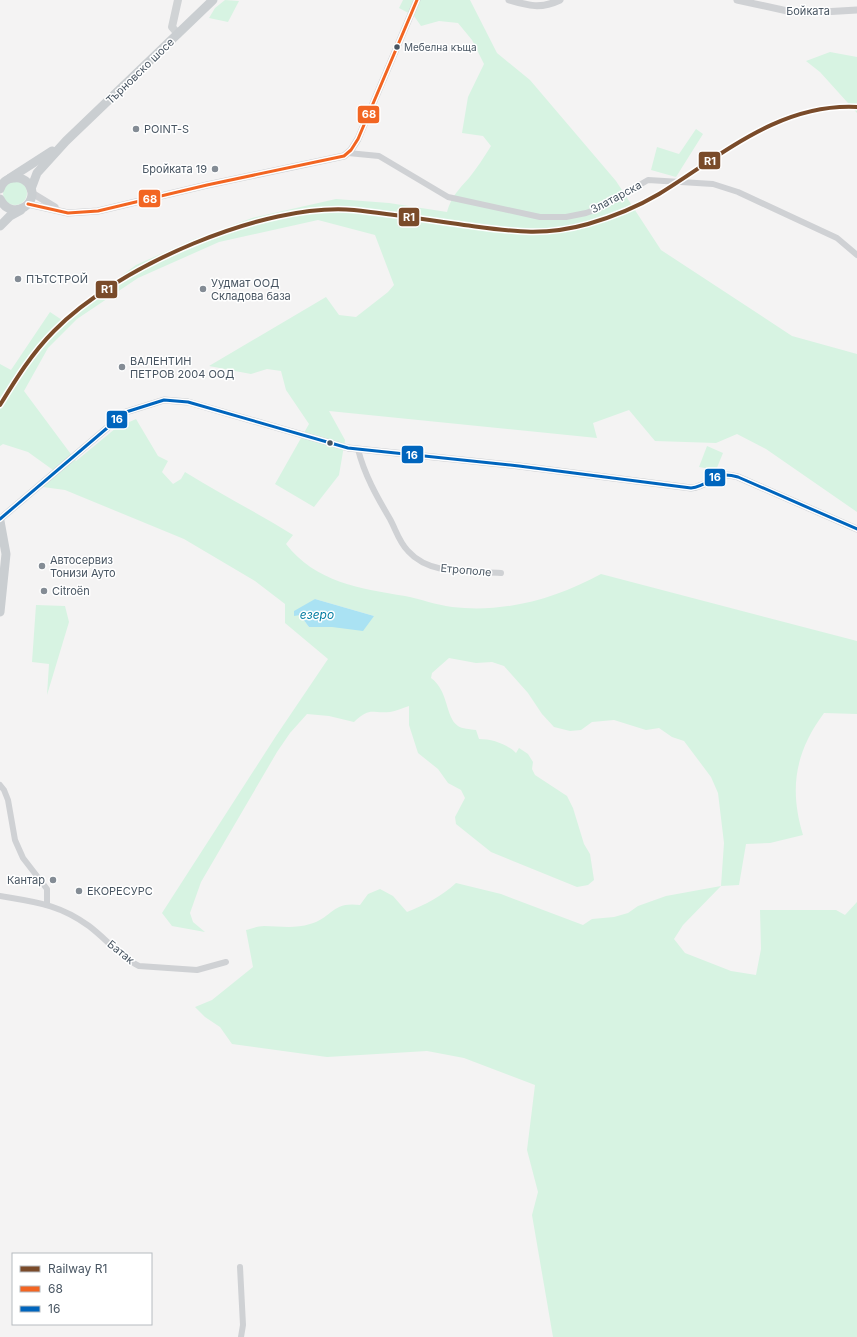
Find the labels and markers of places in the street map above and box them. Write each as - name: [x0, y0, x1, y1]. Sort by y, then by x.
- place label: Мебелна къща: [404, 41, 477, 53]
- marker: Мебелна къща: [392, 42, 402, 52]
- place label: POINT-S: [144, 122, 189, 136]
- marker: POINT-S: [131, 124, 141, 134]
- place label: Бройката 19: [142, 162, 207, 176]
- marker: Бройката 19: [210, 164, 220, 174]
- place label: ПЪТСТРОЙ: [26, 272, 88, 286]
- marker: ПЪТСТРОЙ: [13, 274, 23, 284]
- place label: Уудмат ООД Складова база: [211, 276, 291, 303]
- marker: Уудмат ООД Складова база: [198, 284, 208, 294]
- place label: ВАЛЕНТИН ПЕТРОВ 2004 ООД: [130, 354, 234, 381]
- marker: ВАЛЕНТИН ПЕТРОВ 2004 ООД: [117, 362, 127, 372]
- unlabelled marker: [325, 438, 335, 448]
- place label: Автосервиз Тонизи Ауто: [50, 553, 116, 580]
- marker: Автосервиз Тонизи Ауто: [37, 561, 47, 571]
- place label: Citroën: [52, 584, 90, 598]
- marker: Citroën: [39, 586, 49, 596]
- place label: Кантар: [7, 873, 45, 887]
- marker: Кантар: [48, 875, 58, 885]
- place label: ЕКОРЕСУРС: [87, 884, 153, 898]
- marker: ЕКОРЕСУРС: [74, 886, 84, 896]

